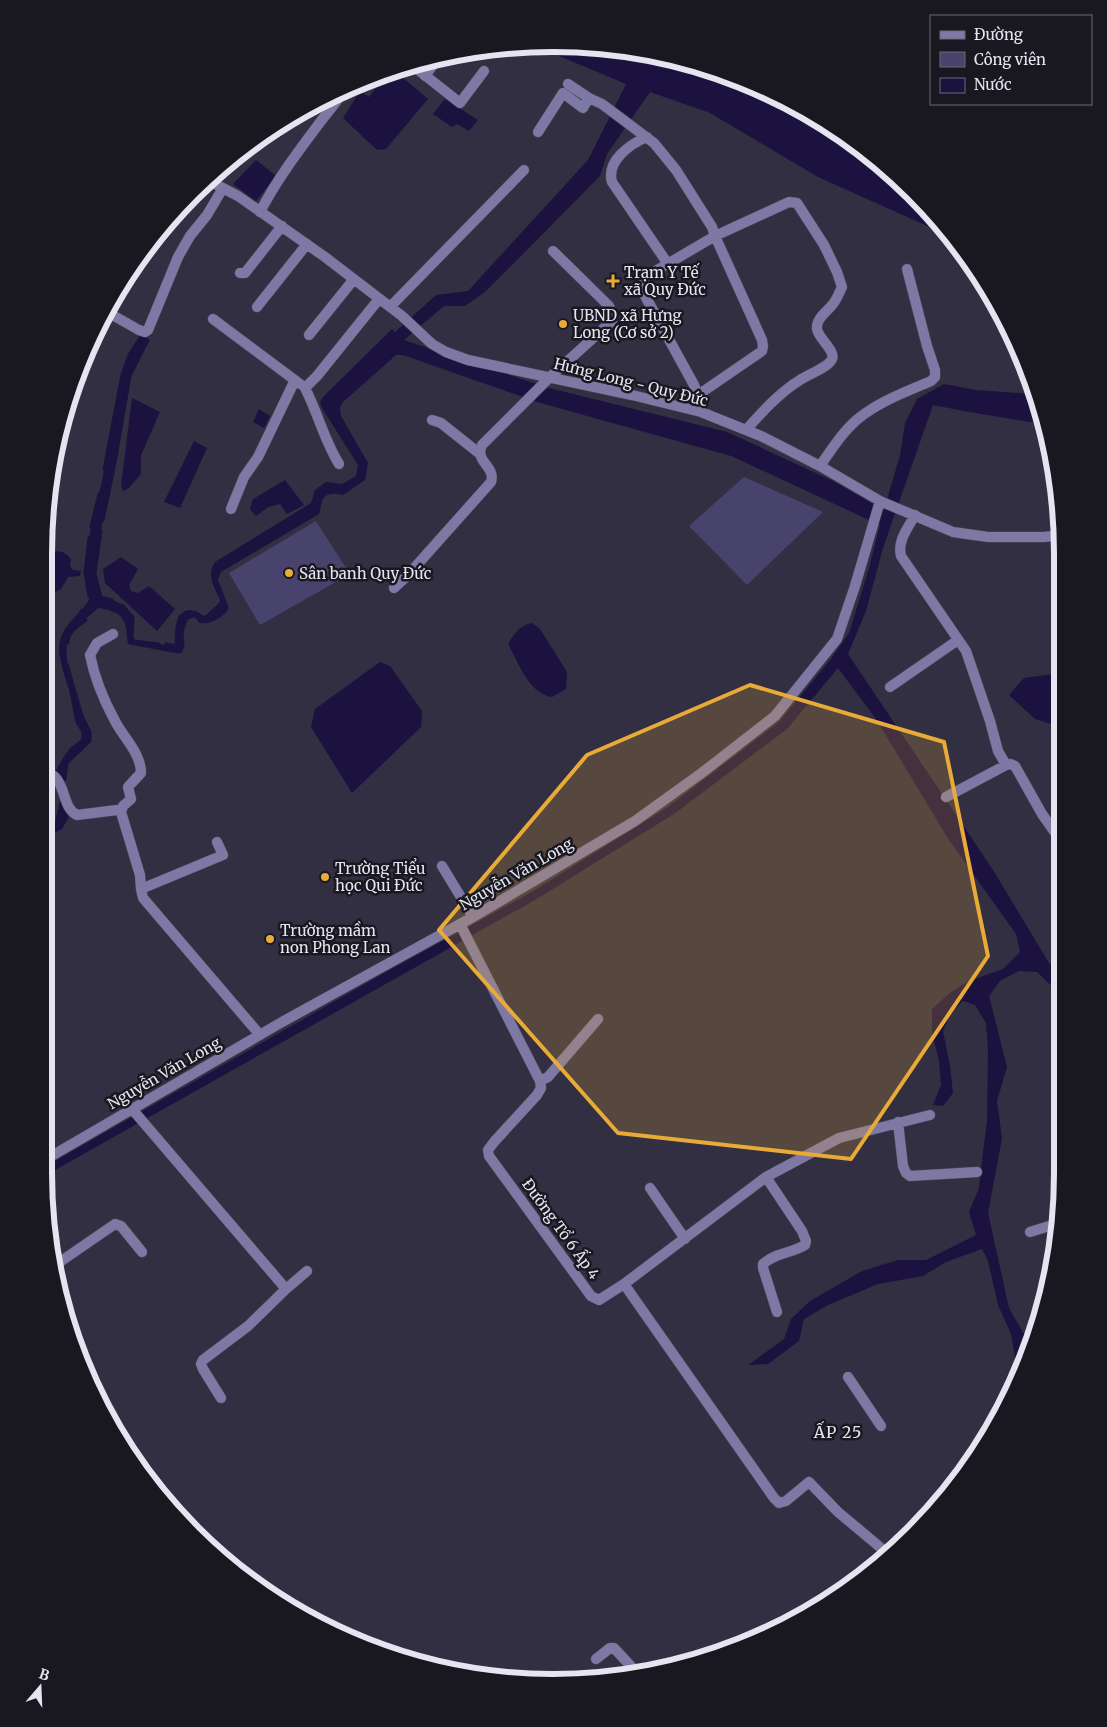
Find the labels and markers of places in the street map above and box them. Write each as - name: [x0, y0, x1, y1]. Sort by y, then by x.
- place label: Trạm Y Tế xã Quy Đức: [624, 262, 706, 299]
- marker: Trạm Y Tế xã Quy Đức: [606, 274, 620, 288]
- place label: UBND xã Hưng Long (Cơ sở 2): [573, 306, 682, 342]
- marker: UBND xã Hưng Long (Cơ sở 2): [557, 318, 569, 330]
- place label: Sân banh Quy Đức: [299, 564, 432, 583]
- marker: Sân banh Quy Đức: [283, 567, 295, 579]
- place label: Trường Tiểu học Qui Đức: [335, 858, 426, 895]
- marker: Trường Tiểu học Qui Đức: [319, 871, 331, 883]
- place label: Trường mầm non Phong Lan: [280, 920, 390, 957]
- marker: Trường mầm non Phong Lan: [264, 933, 276, 945]

